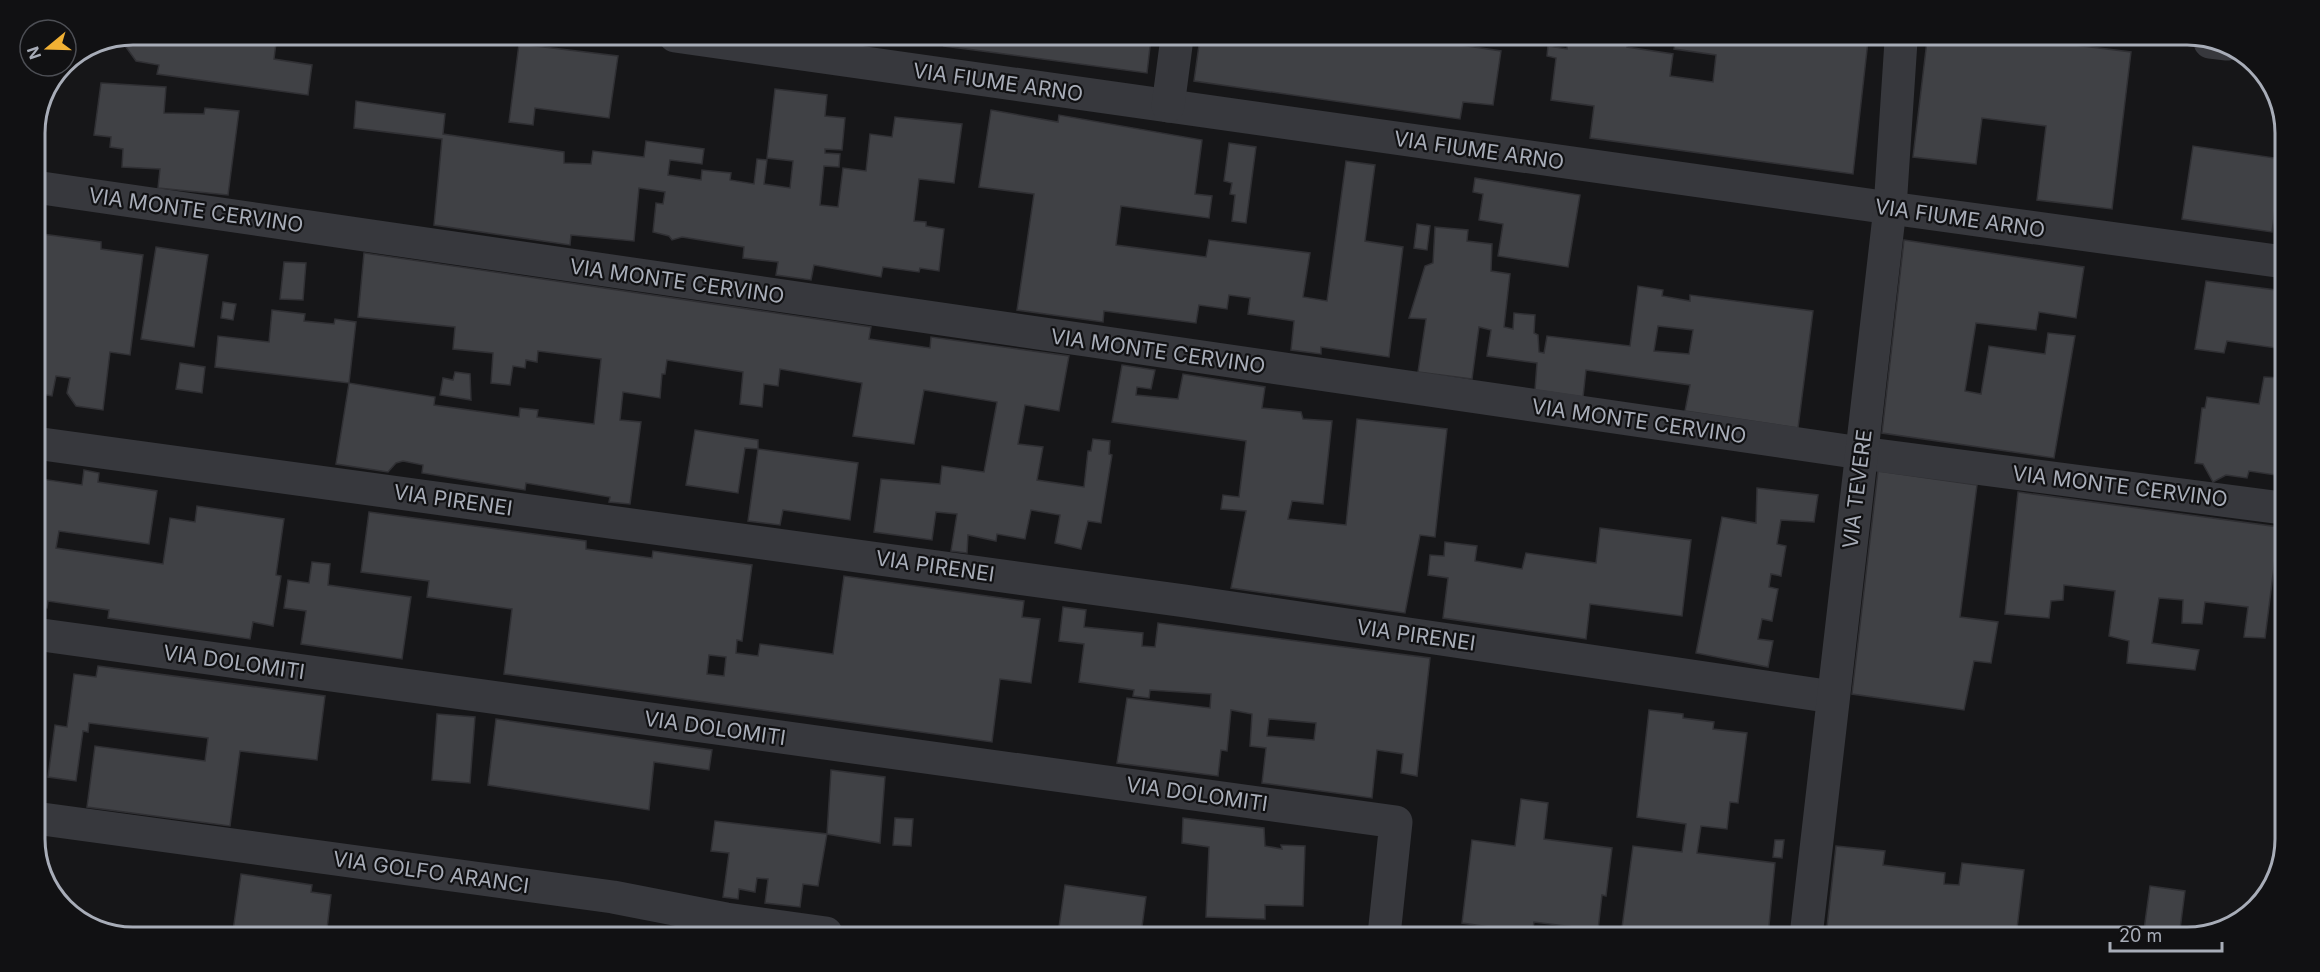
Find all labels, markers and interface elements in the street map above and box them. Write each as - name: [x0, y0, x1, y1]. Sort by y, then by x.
- north arrow: [18, 18, 78, 78]
- text: N: [22, 44, 45, 62]
- street label: VIA FIUME ARNO: [911, 58, 1085, 106]
- street label: VIA FIUME ARNO: [1392, 126, 1566, 174]
- street label: VIA MONTE CERVINO: [87, 183, 305, 237]
- street label: VIA FIUME ARNO: [1873, 194, 2047, 242]
- street label: VIA MONTE CERVINO: [568, 254, 786, 308]
- street label: VIA MONTE CERVINO: [1049, 324, 1267, 378]
- street label: VIA MONTE CERVINO: [1530, 394, 1748, 448]
- street label: VIA TEVERE: [1837, 428, 1877, 550]
- street label: VIA MONTE CERVINO: [2011, 460, 2229, 512]
- street label: VIA PIRENEI: [392, 479, 514, 521]
- street label: VIA PIRENEI: [874, 545, 996, 587]
- street label: VIA PIRENEI: [1355, 614, 1477, 656]
- street label: VIA DOLOMITI: [162, 640, 306, 684]
- street label: VIA DOLOMITI: [643, 706, 787, 750]
- street label: VIA DOLOMITI: [1125, 772, 1269, 816]
- street label: VIA GOLFO ARANCI: [331, 846, 531, 898]
- scale bar: [2110, 915, 2222, 953]
- text: 20 m: [2119, 925, 2162, 946]

